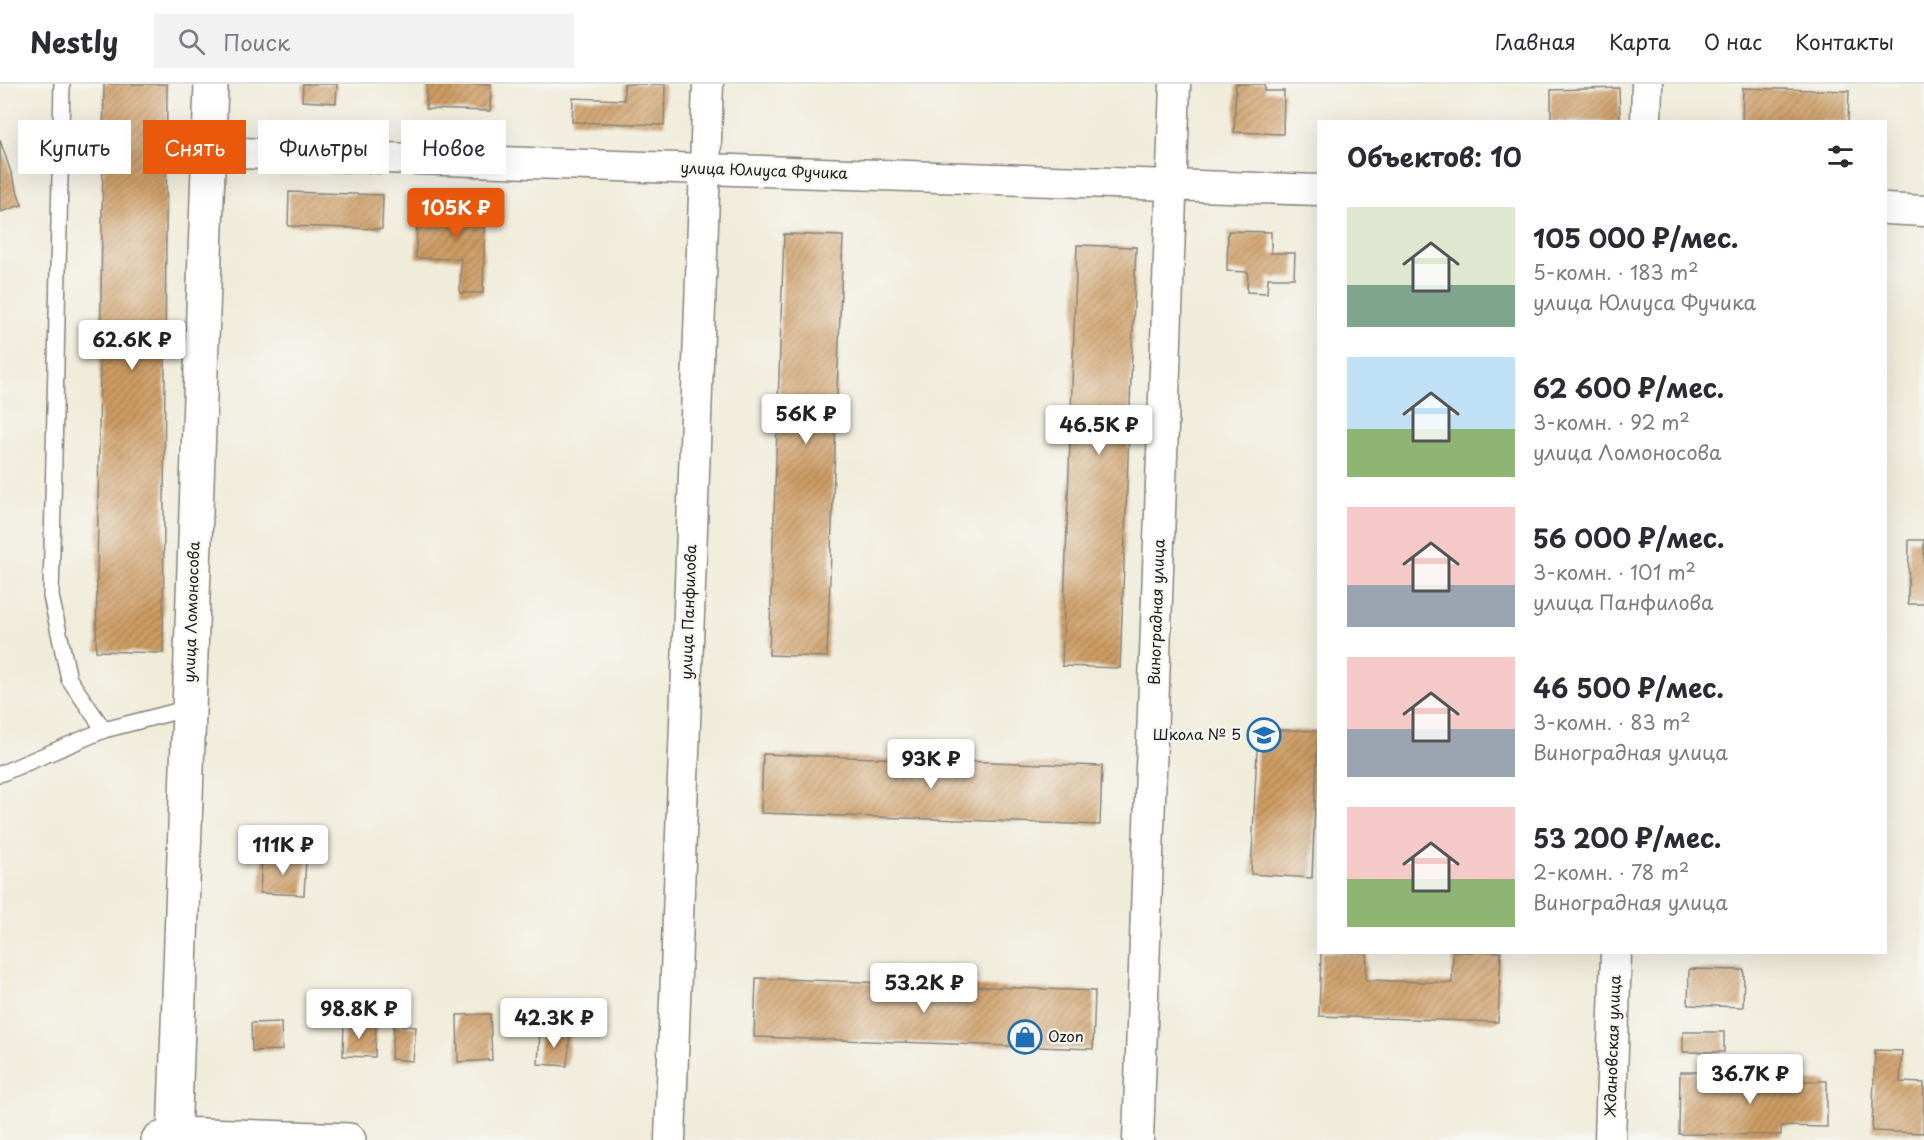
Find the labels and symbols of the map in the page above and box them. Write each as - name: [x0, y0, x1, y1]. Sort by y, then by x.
- street label: улица Юлиуса Фучика: [680, 155, 849, 184]
- pin: 105K ₽: [407, 188, 505, 239]
- pin: 62.6K ₽: [77, 320, 187, 371]
- pin: 56K ₽: [764, 394, 848, 445]
- pin: 46.5K ₽: [1044, 405, 1154, 456]
- street label: Виноградная улица: [1141, 538, 1170, 685]
- street label: улица Ломоносова: [177, 540, 204, 683]
- street label: улица Панфилова: [674, 543, 701, 680]
- school or university icon: Школа № 5: [1246, 717, 1282, 753]
- place label: Школа № 5: [1153, 722, 1241, 745]
- pin: 93K ₽: [889, 739, 973, 790]
- pin: 111K ₽: [234, 825, 332, 876]
- pin: 53.2K ₽: [869, 963, 979, 1014]
- street label: Ждановская улица: [1598, 974, 1625, 1117]
- pin: 98.8K ₽: [304, 989, 414, 1040]
- pin: 42.3K ₽: [499, 998, 609, 1049]
- shop icon: Ozon: [1007, 1019, 1043, 1055]
- place label: Ozon: [1048, 1024, 1084, 1047]
- pin: 36.7K ₽: [1695, 1054, 1805, 1105]

